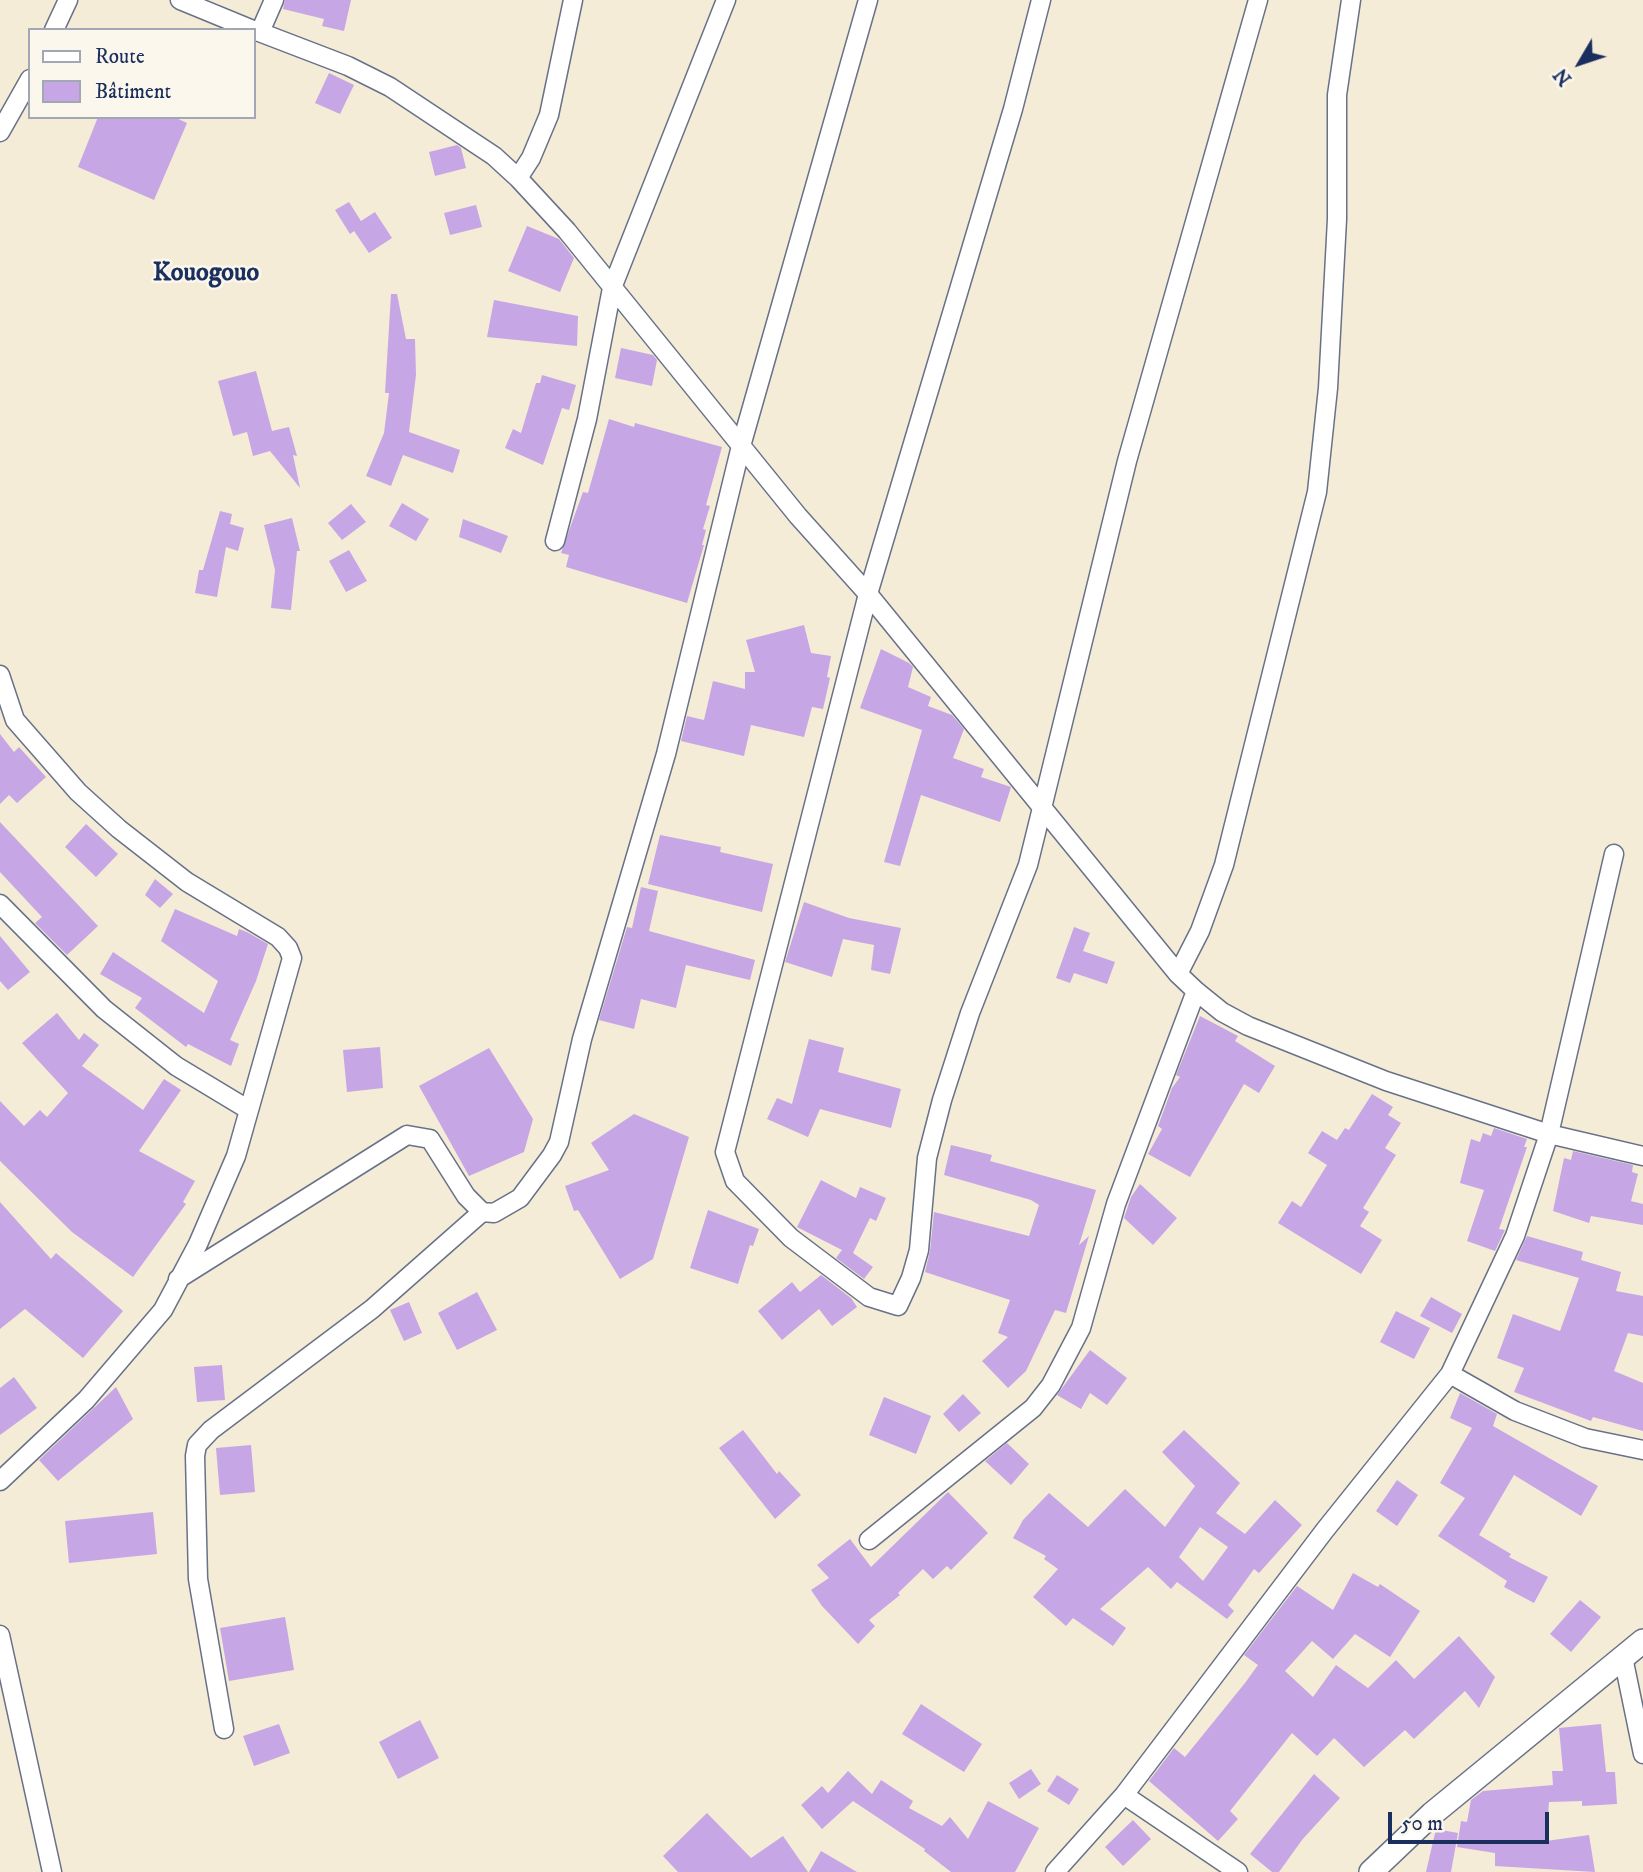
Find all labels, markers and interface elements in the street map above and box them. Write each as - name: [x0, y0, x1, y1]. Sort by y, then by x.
- legend: [28, 28, 256, 119]
- north arrow: [1545, 28, 1615, 98]
- text: Route: [95, 44, 145, 70]
- text: N: [1549, 63, 1577, 90]
- text: Bâtiment: [95, 79, 171, 105]
- district label: Kouogouo: [153, 259, 259, 291]
- scale bar: [1391, 1798, 1552, 1842]
- text: 50 m: [1401, 1811, 1443, 1837]

